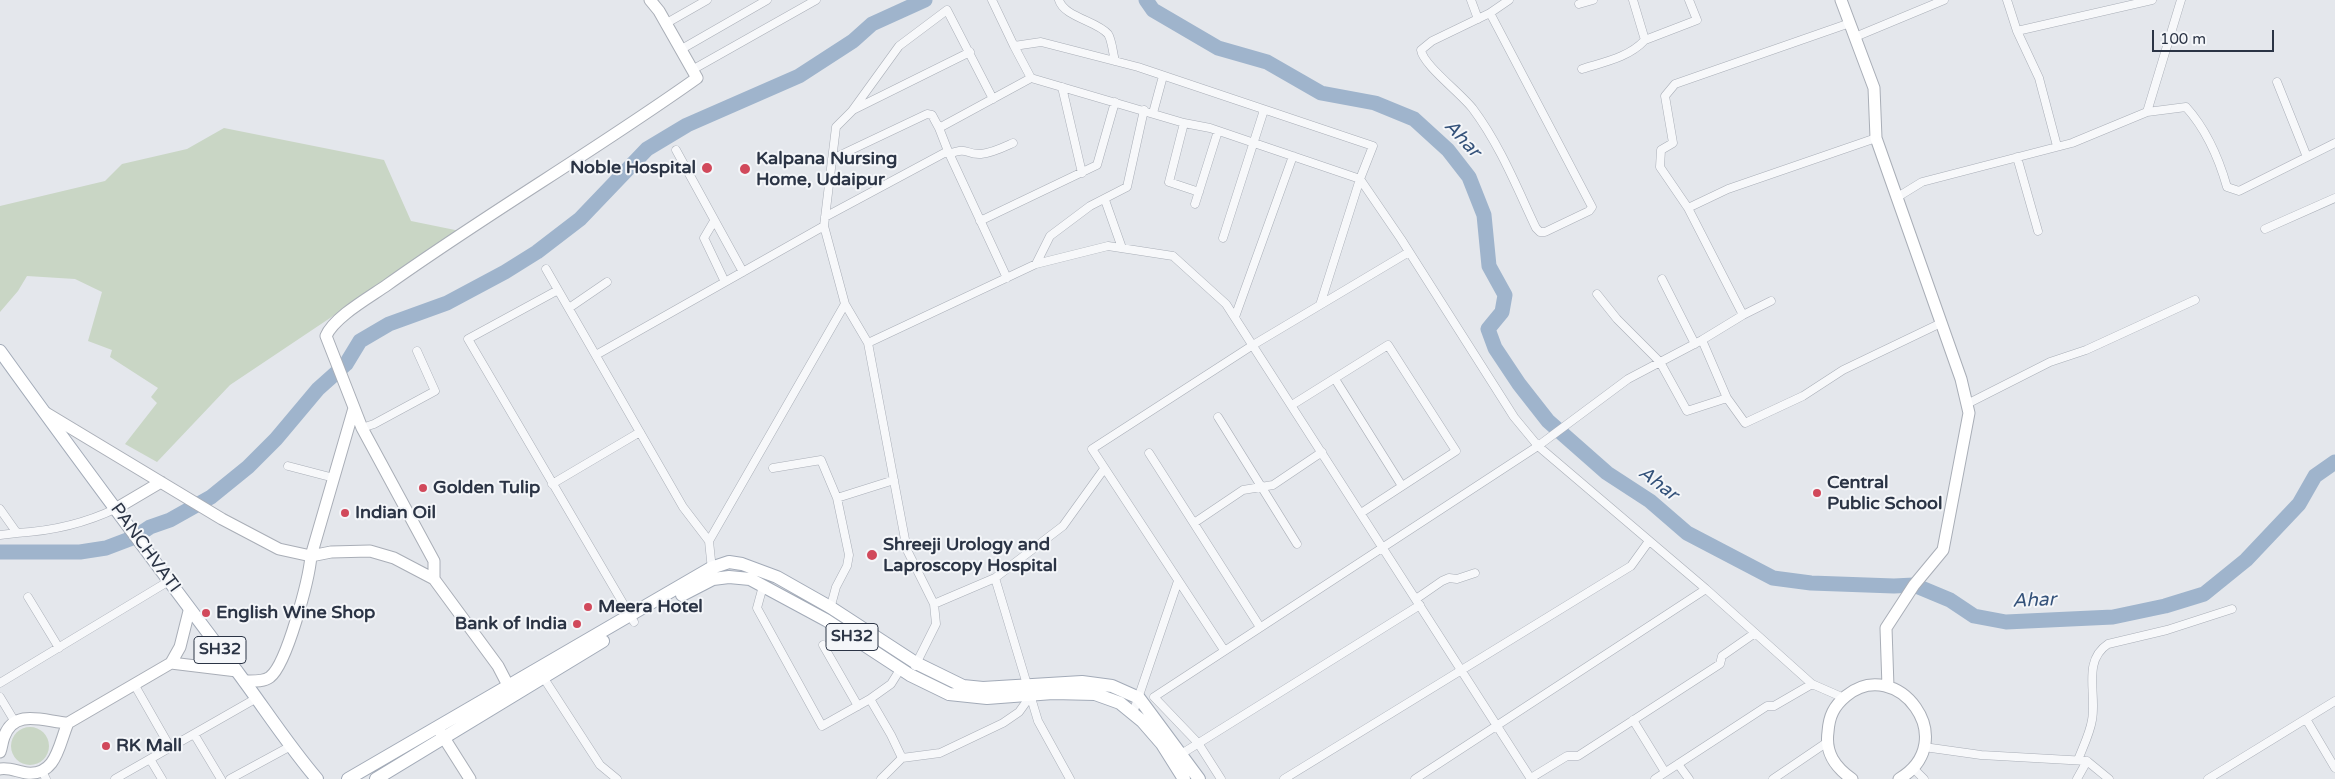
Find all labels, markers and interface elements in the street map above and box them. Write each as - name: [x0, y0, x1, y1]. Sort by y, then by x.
- scale bar: [2155, 20, 2278, 52]
- text: 100 m: [2160, 30, 2206, 48]
- water label: Ahar: [1439, 115, 1485, 163]
- place label: Kalpana Nursing Home, Udaipur: [756, 148, 897, 190]
- place label: Noble Hospital: [570, 157, 696, 179]
- marker: Noble Hospital: [700, 161, 714, 175]
- marker: Kalpana Nursing Home, Udaipur: [738, 162, 752, 176]
- water label: Ahar: [1634, 462, 1682, 506]
- place label: Central Public School: [1827, 472, 1943, 514]
- place label: Golden Tulip: [433, 477, 540, 499]
- marker: Golden Tulip: [417, 482, 429, 494]
- marker: Central Public School: [1811, 487, 1823, 499]
- street label: PANCHVATI: [105, 499, 185, 597]
- place label: Indian Oil: [355, 502, 436, 524]
- marker: Indian Oil: [339, 507, 351, 519]
- place label: Shreeji Urology and Laproscopy Hospital: [883, 534, 1057, 576]
- marker: Shreeji Urology and Laproscopy Hospital: [865, 548, 879, 562]
- water label: Ahar: [2012, 589, 2056, 613]
- place label: Meera Hotel: [598, 596, 703, 618]
- marker: Meera Hotel: [582, 601, 594, 613]
- place label: English Wine Shop: [216, 602, 375, 624]
- marker: English Wine Shop: [200, 607, 212, 619]
- place label: Bank of India: [455, 613, 567, 635]
- marker: Bank of India: [571, 618, 583, 630]
- road number: SH32: [826, 624, 878, 650]
- road number: SH32: [194, 636, 246, 664]
- place label: RK Mall: [116, 735, 182, 757]
- marker: RK Mall: [100, 740, 112, 752]

